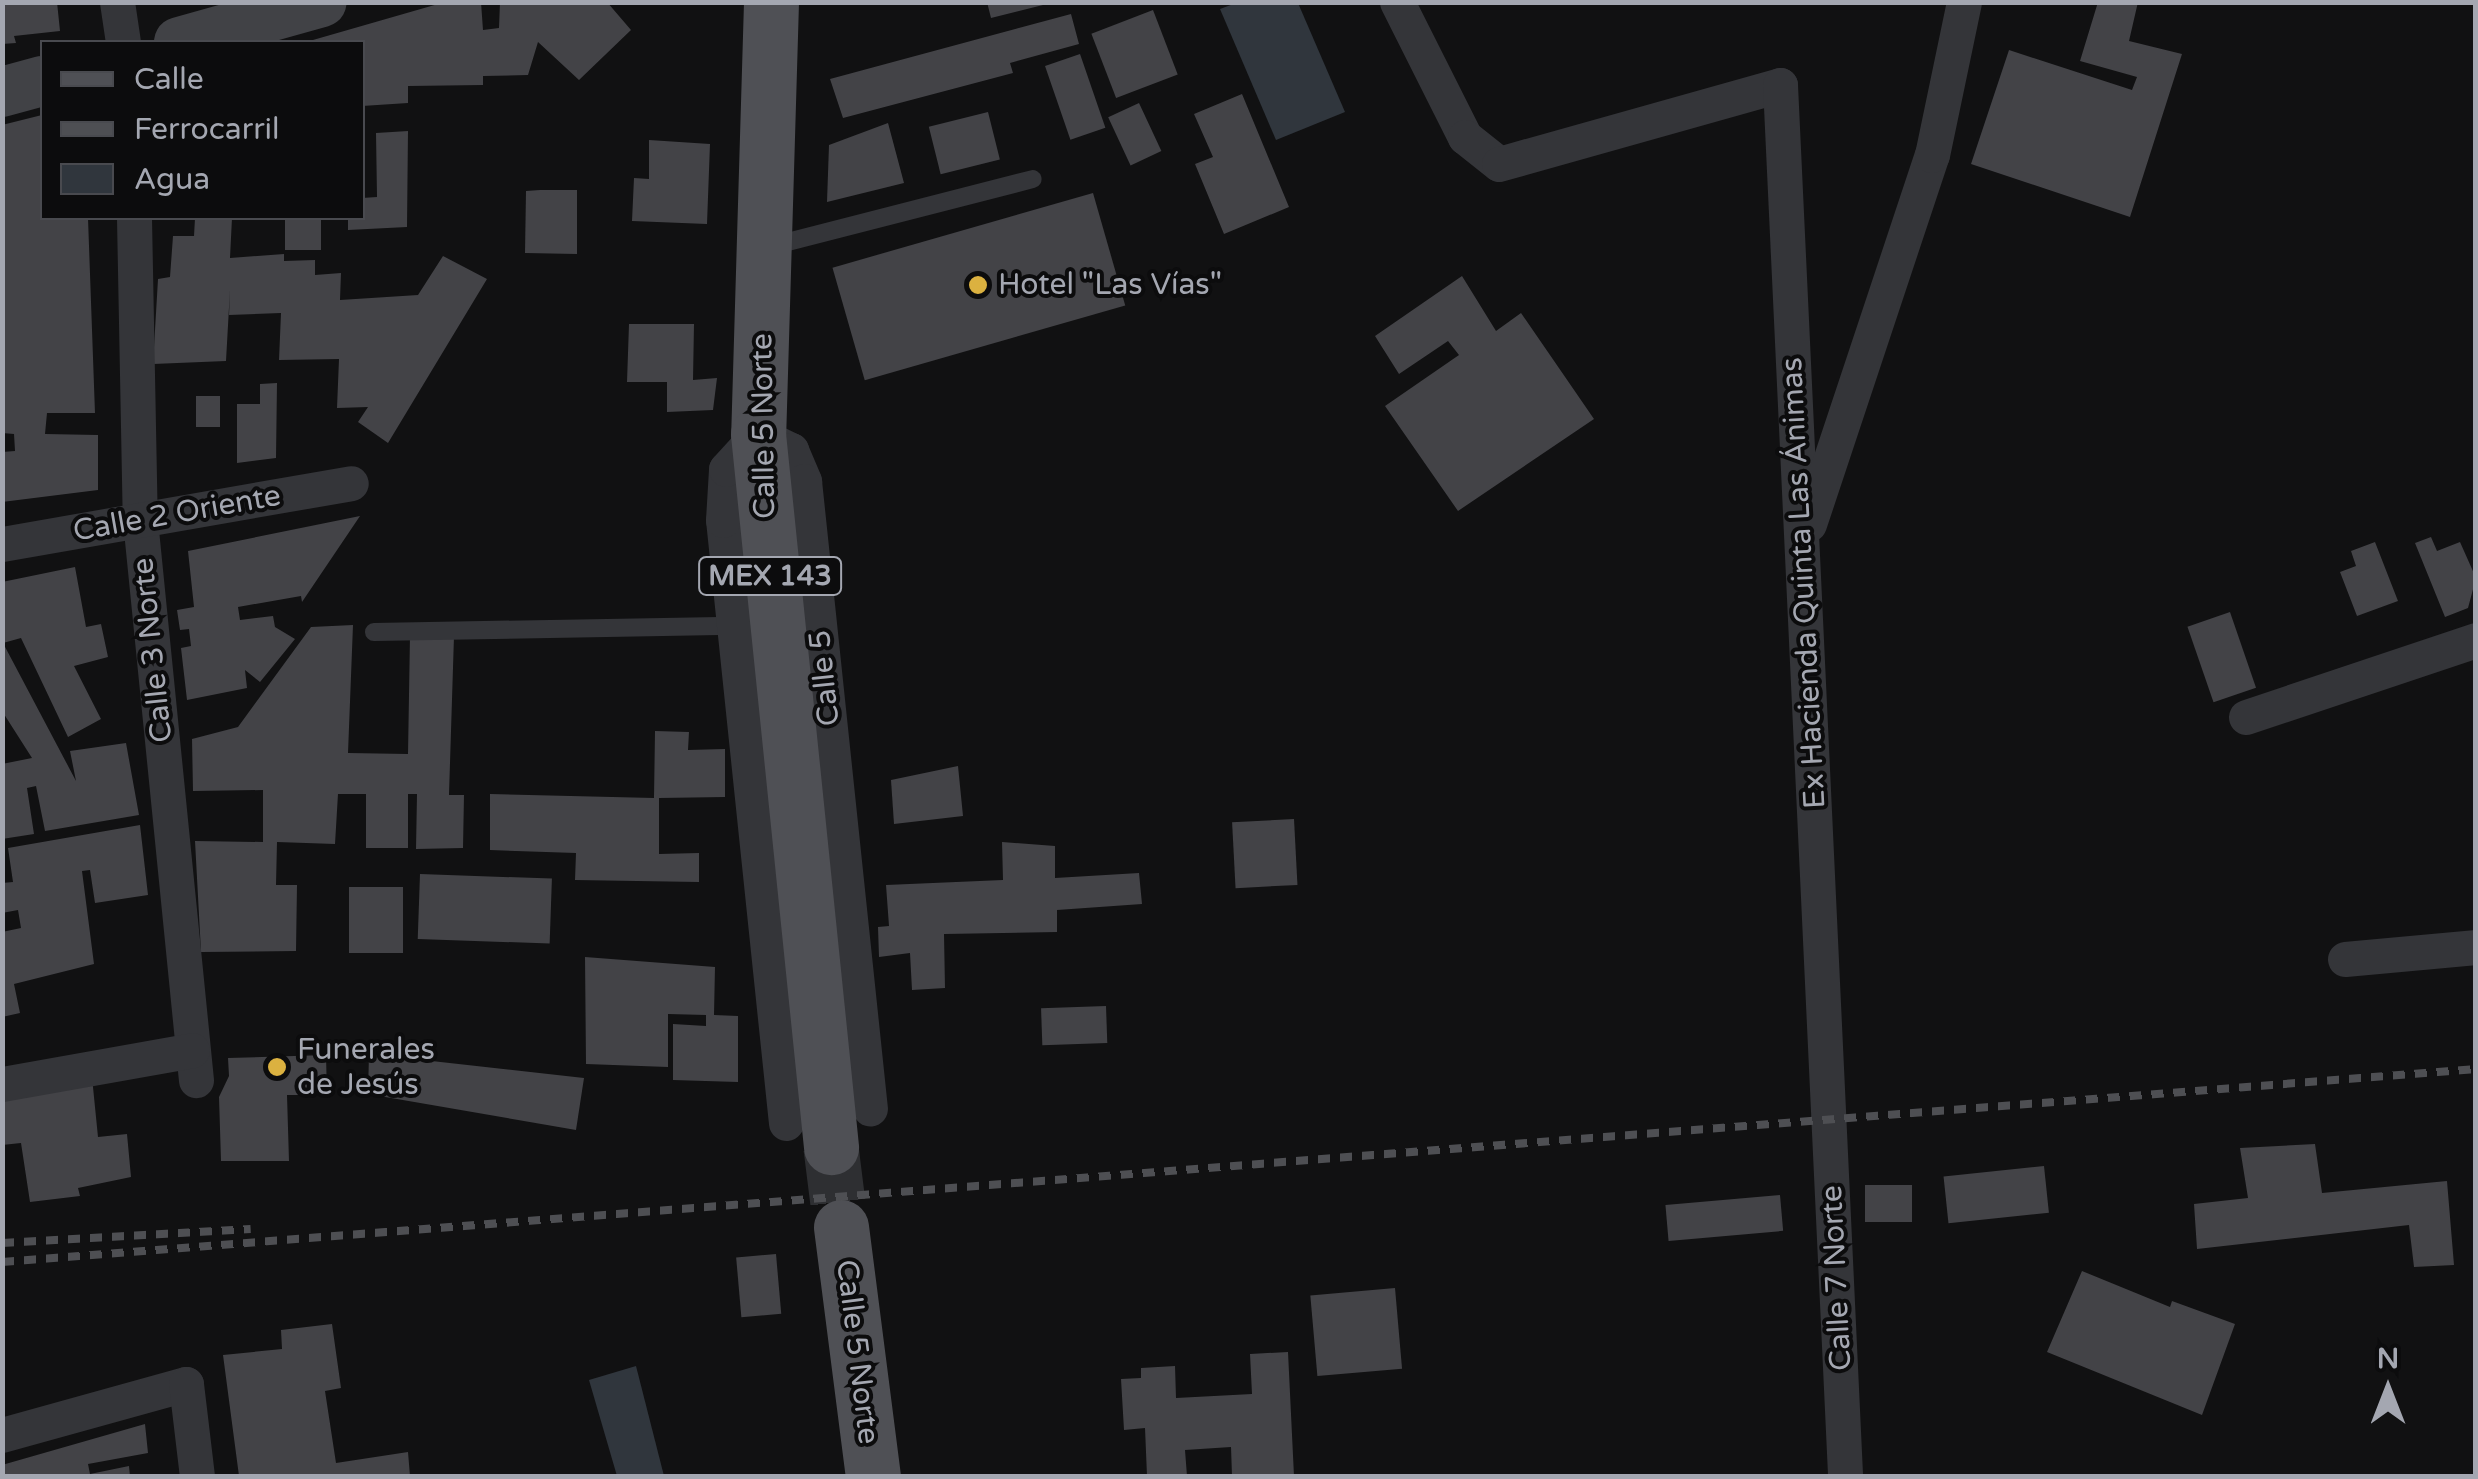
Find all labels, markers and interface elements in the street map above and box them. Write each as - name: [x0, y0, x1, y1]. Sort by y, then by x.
- legend: [40, 40, 365, 220]
- text: Calle: [134, 61, 204, 98]
- text: Ferrocarril: [134, 111, 280, 148]
- text: Agua: [134, 161, 210, 198]
- place label: Hotel "Las Vías": [998, 267, 1222, 303]
- marker: Hotel "Las Vías": [967, 274, 989, 296]
- street label: Calle 5 Norte: [744, 333, 784, 519]
- street label: Ex Hacienda Quinta Las Ánimas: [1774, 356, 1834, 810]
- street label: Calle 2 Oriente: [70, 478, 284, 550]
- road number: MEX 143: [698, 553, 842, 599]
- street label: Calle 3 Norte: [125, 556, 181, 744]
- street label: Calle 5: [802, 628, 848, 728]
- place label: Funerales de Jesús: [297, 1032, 435, 1102]
- marker: Funerales de Jesús: [266, 1056, 288, 1078]
- street label: Calle 7 Norte: [1814, 1184, 1860, 1372]
- street label: Calle 5 Norte: [828, 1258, 886, 1446]
- north arrow: [2338, 1339, 2438, 1439]
- text: N: [2377, 1342, 2399, 1376]

